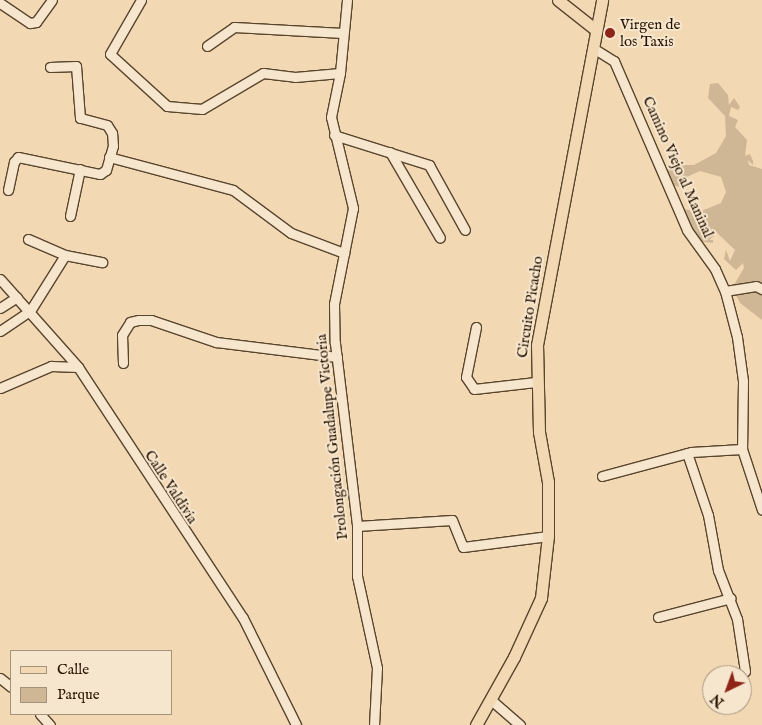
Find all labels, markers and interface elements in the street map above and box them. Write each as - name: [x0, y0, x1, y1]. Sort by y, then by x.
- place label: Virgen de los Taxis: [620, 15, 680, 50]
- marker: Virgen de los Taxis: [604, 27, 616, 39]
- street label: Camino Viejo al Maninal: [639, 94, 717, 240]
- street label: Circuito Picacho: [513, 255, 547, 359]
- street label: Prolongación Guadalupe Victoria: [312, 333, 352, 541]
- street label: Calle Valdivia: [141, 447, 201, 527]
- legend: [10, 650, 172, 715]
- text: Calle: [57, 660, 89, 679]
- north arrow: [702, 665, 752, 715]
- text: Parque: [57, 685, 100, 704]
- text: N: [707, 690, 728, 711]

